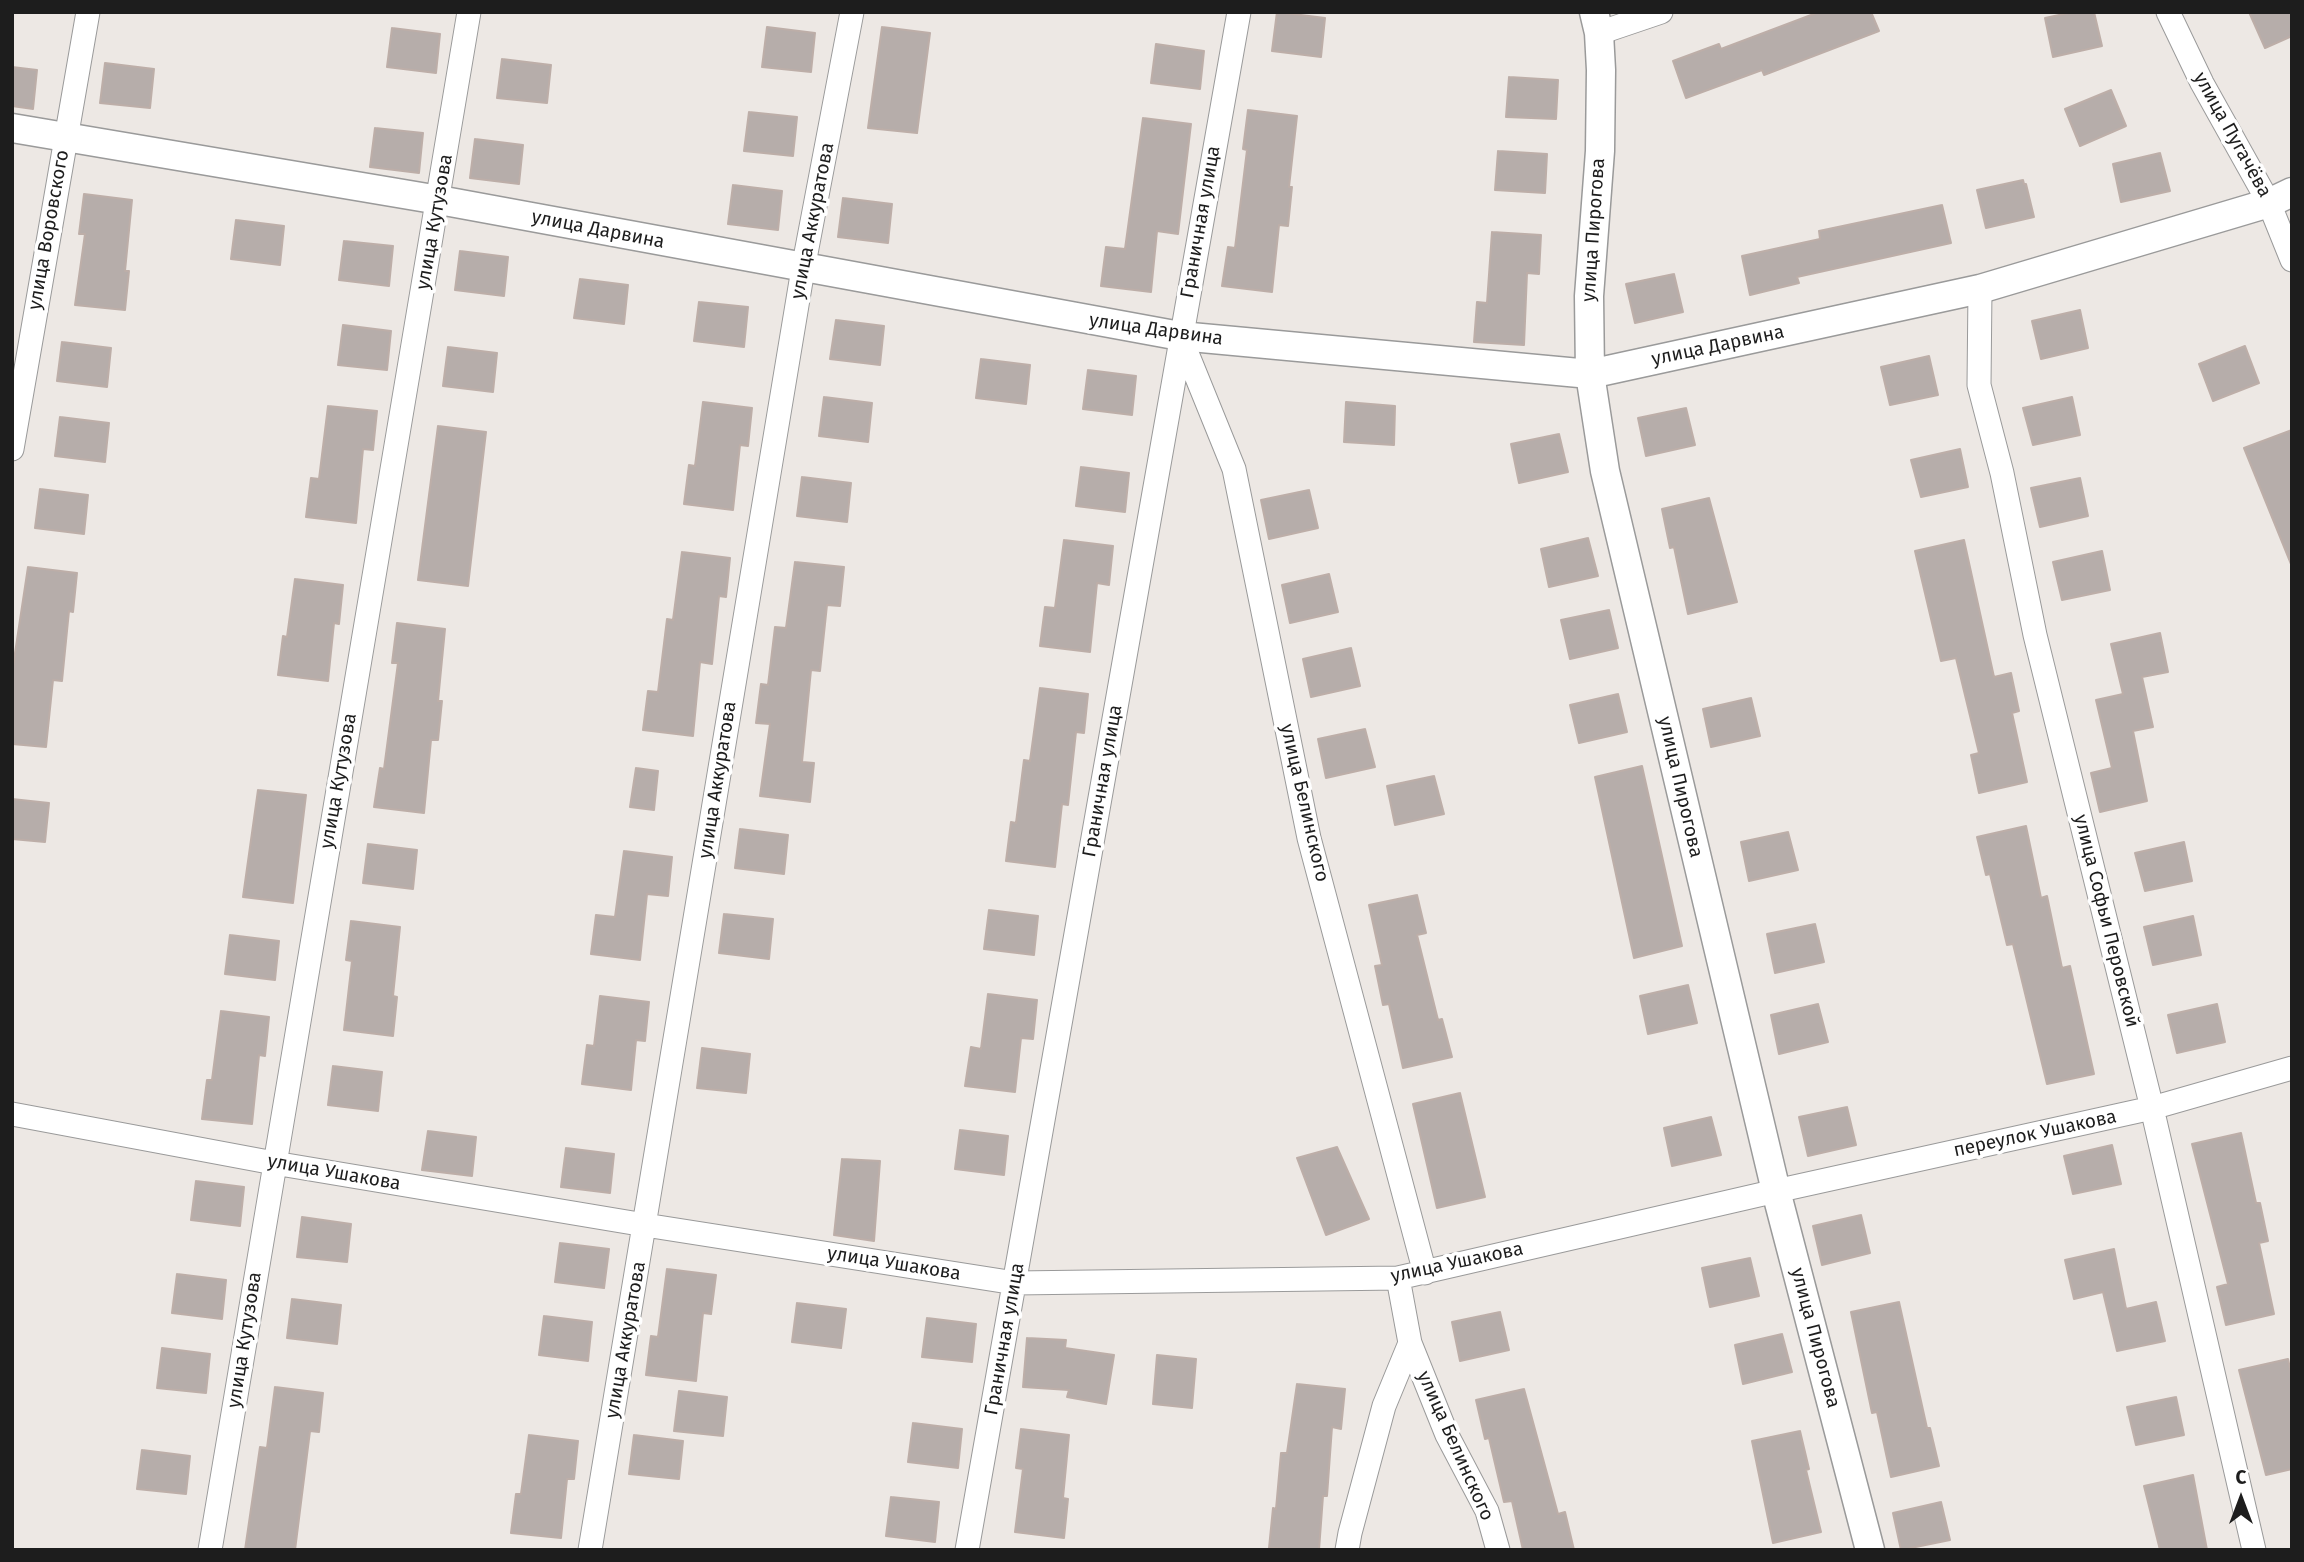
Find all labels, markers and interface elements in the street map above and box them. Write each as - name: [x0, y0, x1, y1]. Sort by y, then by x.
- street label: улица Пугачёва: [2188, 68, 2276, 202]
- street label: улица Аккуратова: [787, 141, 839, 301]
- street label: Граничная улица: [1176, 144, 1226, 300]
- street label: улица Воровского: [24, 148, 74, 312]
- street label: улица Кутузова: [412, 152, 458, 292]
- street label: улица Пирогова: [1578, 157, 1610, 303]
- street label: улица Дарвина: [530, 206, 666, 254]
- street label: улица Дарвина: [1088, 309, 1224, 351]
- street label: улица Дарвина: [1650, 321, 1786, 371]
- street label: улица Аккуратова: [694, 700, 742, 860]
- street label: Граничная улица: [1078, 703, 1128, 859]
- street label: улица Кутузова: [316, 711, 362, 851]
- street label: улица Пирогова: [1653, 714, 1707, 860]
- street label: улица Белинского: [1275, 722, 1333, 884]
- street label: улица Софьи Перовской: [2069, 812, 2143, 1030]
- street label: переулок Ушакова: [1951, 1106, 2119, 1162]
- street label: улица Ушакова: [266, 1150, 402, 1196]
- street label: улица Ушакова: [1389, 1238, 1525, 1288]
- street label: улица Ушакова: [826, 1242, 962, 1286]
- street label: улица Аккуратова: [601, 1260, 651, 1420]
- street label: Граничная улица: [980, 1261, 1030, 1417]
- street label: улица Пирогова: [1785, 1265, 1845, 1411]
- street label: улица Кутузова: [223, 1270, 267, 1410]
- street label: улица Белинского: [1412, 1368, 1498, 1524]
- north arrow: [2206, 1464, 2276, 1534]
- text: С: [2236, 1466, 2246, 1489]

